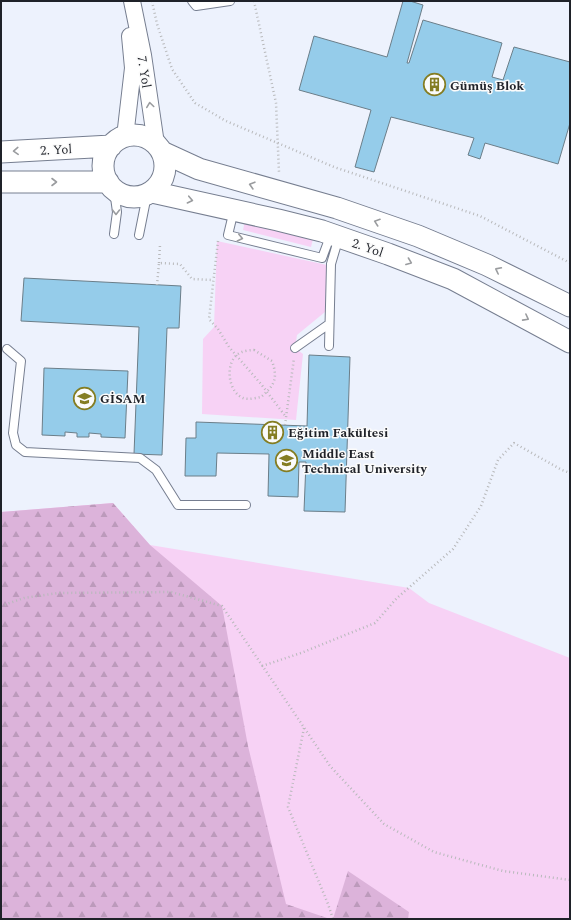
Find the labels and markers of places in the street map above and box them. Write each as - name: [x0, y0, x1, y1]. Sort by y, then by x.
- building icon: Gümüş Blok: [422, 72, 448, 98]
- place label: Gümüş Blok: [450, 76, 524, 96]
- school or university icon: GİSAM: [71, 385, 97, 411]
- place label: GİSAM: [100, 389, 146, 409]
- building icon: Eğitim Fakültesi: [259, 419, 285, 445]
- place label: Eğitim Fakültesi: [288, 423, 388, 443]
- place label: Middle East Technical University: [302, 444, 427, 479]
- school or university icon: Middle East Technical University: [273, 447, 299, 473]

